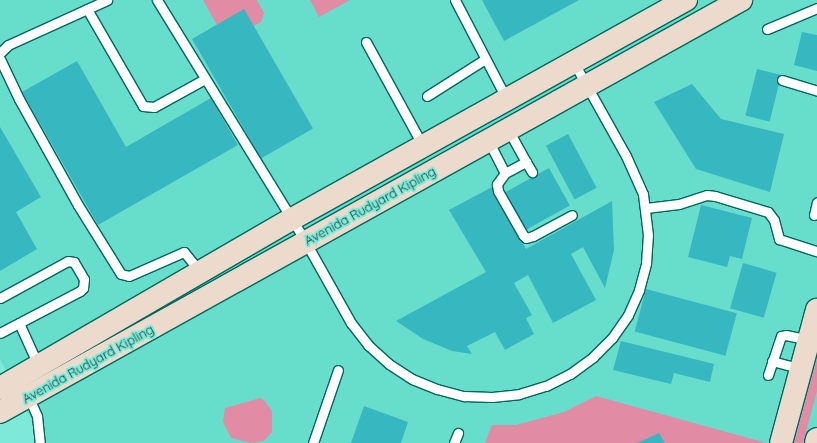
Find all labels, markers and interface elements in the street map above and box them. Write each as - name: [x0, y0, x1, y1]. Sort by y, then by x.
- street label: Avenida Rudyard Kipling: [302, 163, 438, 249]
- street label: Avenida Rudyard Kipling: [20, 321, 156, 407]

